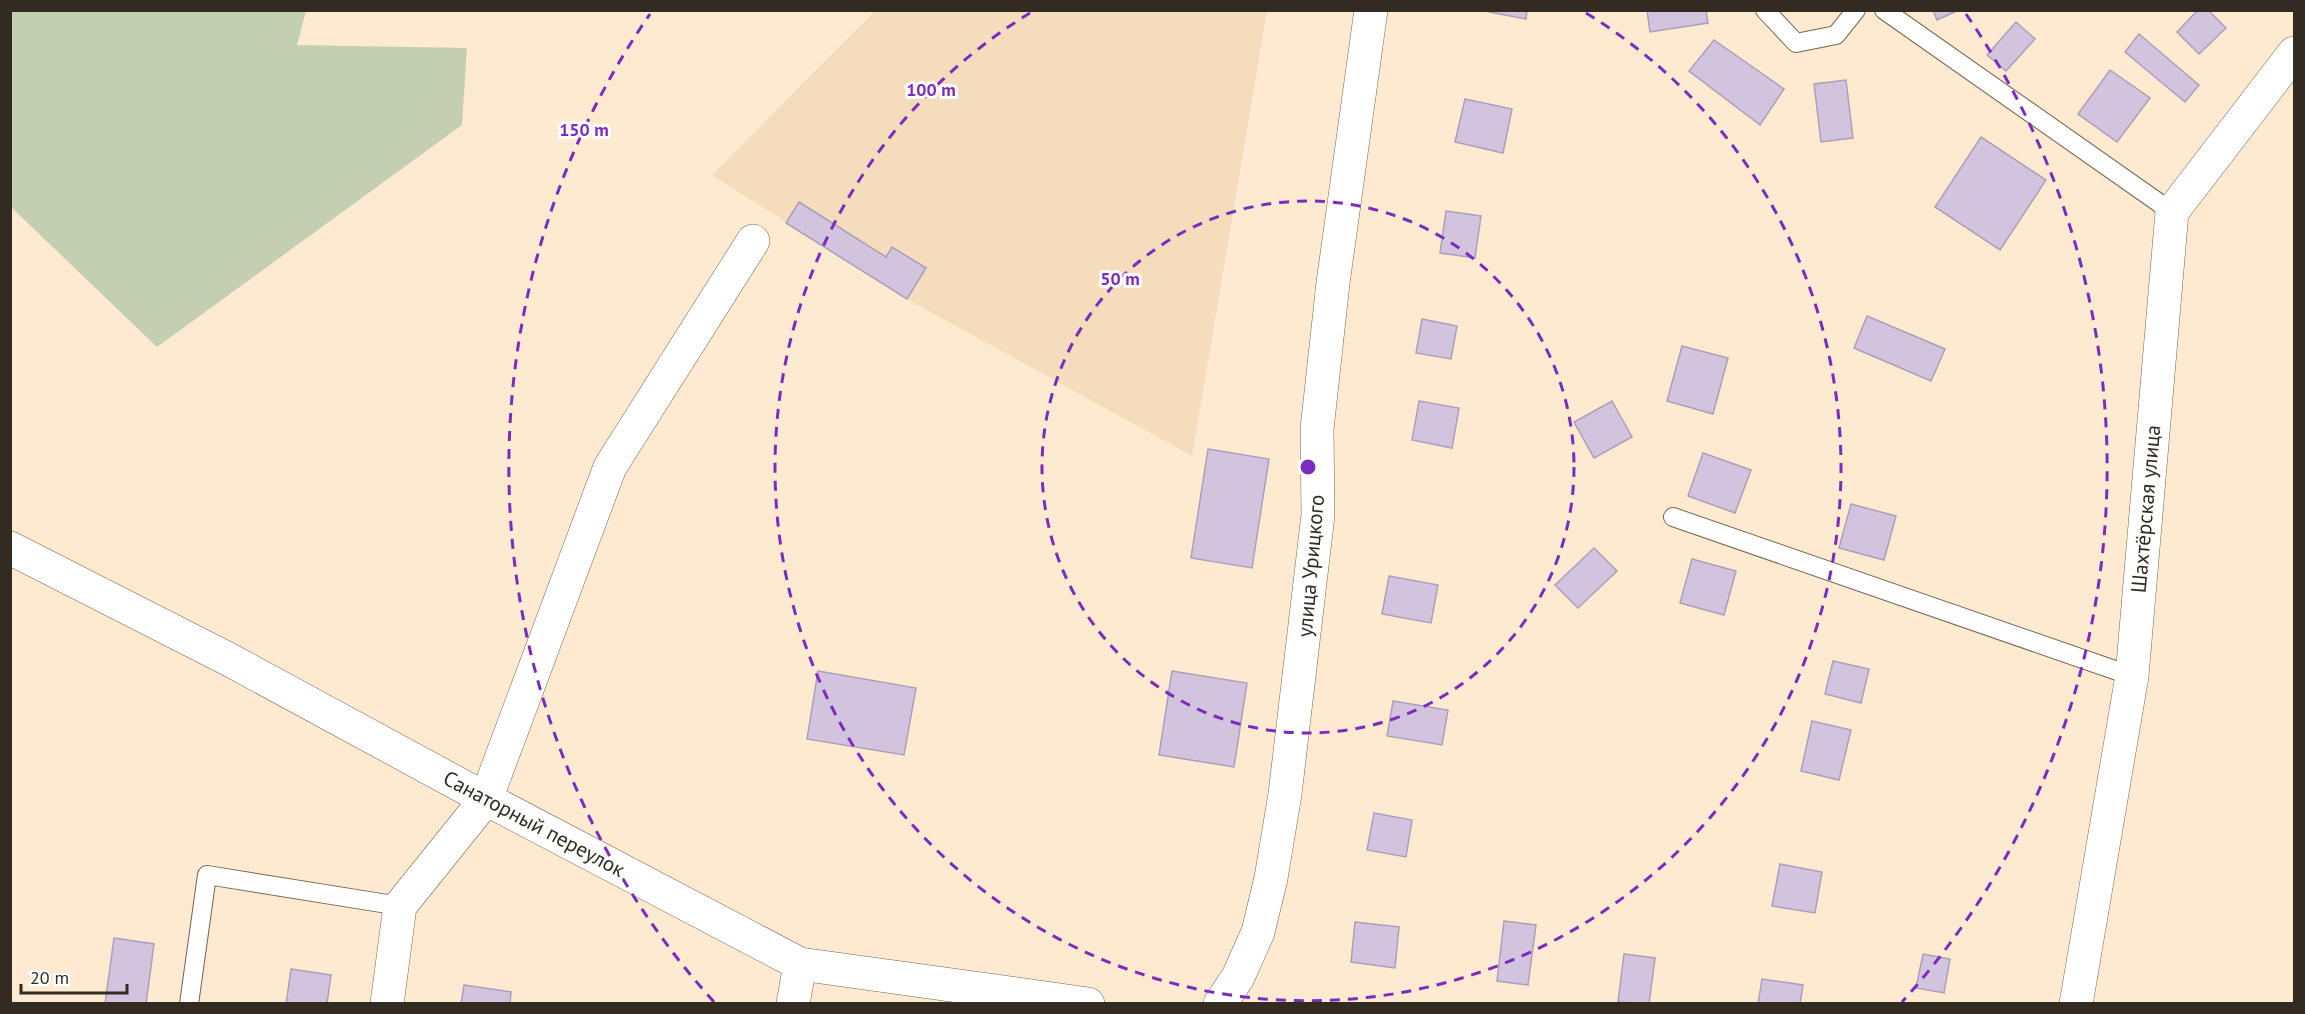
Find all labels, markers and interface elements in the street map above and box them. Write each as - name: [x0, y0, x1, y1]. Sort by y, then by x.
- text: 100 m: [906, 78, 956, 101]
- text: 150 m: [559, 118, 609, 141]
- text: 50 m: [1100, 267, 1140, 290]
- street label: Шахтёрская улица: [2125, 424, 2166, 594]
- centre of rings: [1298, 457, 1318, 477]
- street label: улица Урицкого: [1291, 494, 1330, 638]
- street label: Санаторный переулок: [439, 764, 630, 883]
- scale bar: [21, 957, 128, 995]
- text: 20 m: [30, 966, 69, 989]

